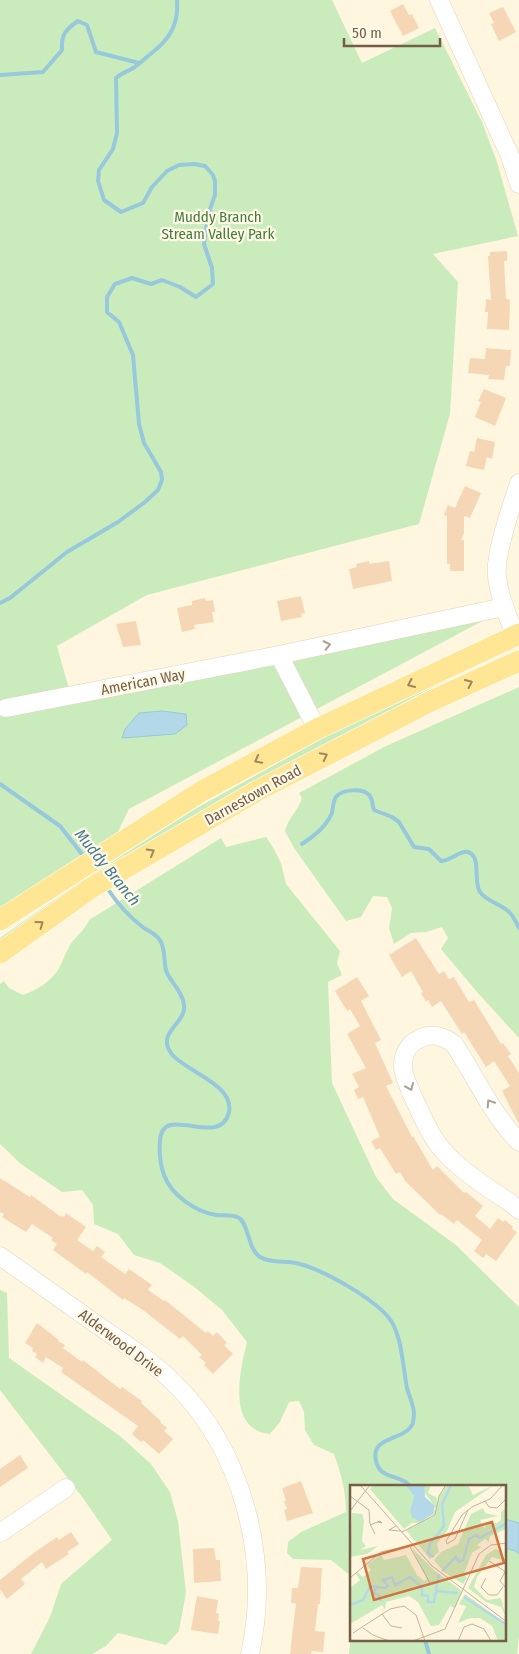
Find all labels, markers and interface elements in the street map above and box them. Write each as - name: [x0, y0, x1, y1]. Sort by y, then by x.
- scale bar: [344, 15, 440, 47]
- text: 50 m: [352, 24, 382, 42]
- park label: Muddy Branch Stream Valley Park: [161, 208, 275, 243]
- one-way arrow: [323, 640, 331, 651]
- street label: American Way: [99, 665, 187, 699]
- one-way arrow: [408, 678, 417, 688]
- one-way arrow: [464, 679, 473, 690]
- one-way arrow: [319, 752, 328, 762]
- one-way arrow: [255, 754, 264, 764]
- street label: Darnestown Road: [201, 761, 305, 829]
- water label: Muddy Branch: [71, 825, 144, 909]
- one-way arrow: [146, 848, 155, 858]
- one-way arrow: [34, 921, 43, 930]
- one-way arrow: [403, 1082, 414, 1091]
- one-way arrow: [487, 1099, 496, 1108]
- street label: Alderwood Drive: [75, 1305, 167, 1381]
- inset map: [350, 1485, 506, 1642]

